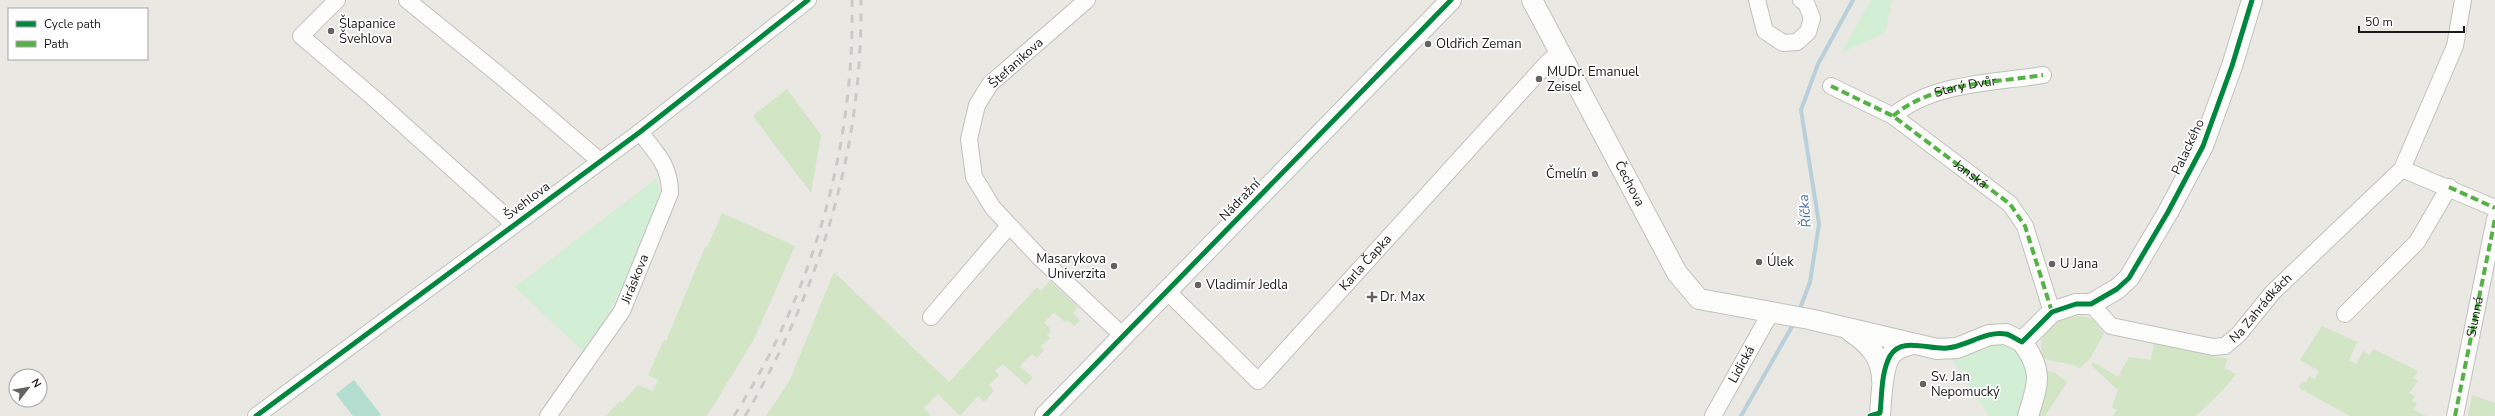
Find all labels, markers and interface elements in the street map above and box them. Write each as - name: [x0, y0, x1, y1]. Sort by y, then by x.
- legend: [8, 8, 148, 60]
- scale bar: [2359, 8, 2464, 34]
- place label: Šlapanice Švehlova: [339, 14, 395, 48]
- text: 50 m: [2365, 14, 2393, 30]
- text: Cycle path: [44, 16, 101, 32]
- marker: Šlapanice Švehlova: [326, 26, 336, 36]
- street label: Štefanikova: [984, 33, 1047, 92]
- place label: Oldřich Zeman: [1436, 35, 1522, 53]
- text: Path: [44, 36, 69, 52]
- marker: Oldřich Zeman: [1423, 39, 1433, 49]
- place label: MUDr. Emanuel Zeisel: [1547, 63, 1639, 96]
- street label: Starý Dvůr: [1932, 72, 1998, 102]
- marker: MUDr. Emanuel Zeisel: [1534, 74, 1544, 84]
- street label: Palackého: [2167, 116, 2209, 178]
- street label: Janská: [1949, 155, 1991, 193]
- street label: Čechova: [1610, 157, 1649, 210]
- place label: Čmelín: [1546, 164, 1587, 183]
- marker: Čmelín: [1590, 169, 1600, 179]
- street label: Nádražní: [1215, 174, 1265, 225]
- street label: Švehlova: [500, 177, 554, 224]
- water label: Říčka: [1794, 193, 1816, 229]
- street label: Karla Čapka: [1335, 231, 1396, 295]
- place label: Masarykova Univerzita: [1036, 250, 1106, 283]
- street label: Jiráskova: [617, 252, 653, 307]
- place label: Úlek: [1767, 252, 1794, 271]
- place label: U Jana: [2060, 255, 2098, 273]
- marker: Úlek: [1754, 257, 1764, 267]
- marker: U Jana: [2047, 259, 2057, 269]
- marker: Masarykova Univerzita: [1109, 261, 1119, 271]
- street label: Na Zahrádkách: [2225, 269, 2296, 347]
- place label: Vladimír Jedla: [1205, 276, 1288, 294]
- marker: Vladimír Jedla: [1193, 280, 1203, 290]
- place label: Dr. Max: [1380, 288, 1425, 306]
- marker: Dr. Max: [1367, 292, 1377, 302]
- street label: Slunná: [2462, 295, 2488, 339]
- street label: Lidická: [1724, 343, 1759, 386]
- north arrow: [8, 368, 48, 408]
- place label: Sv. Jan Nepomucký: [1931, 368, 2000, 401]
- text: N: [28, 376, 45, 390]
- marker: Sv. Jan Nepomucký: [1918, 379, 1928, 389]

